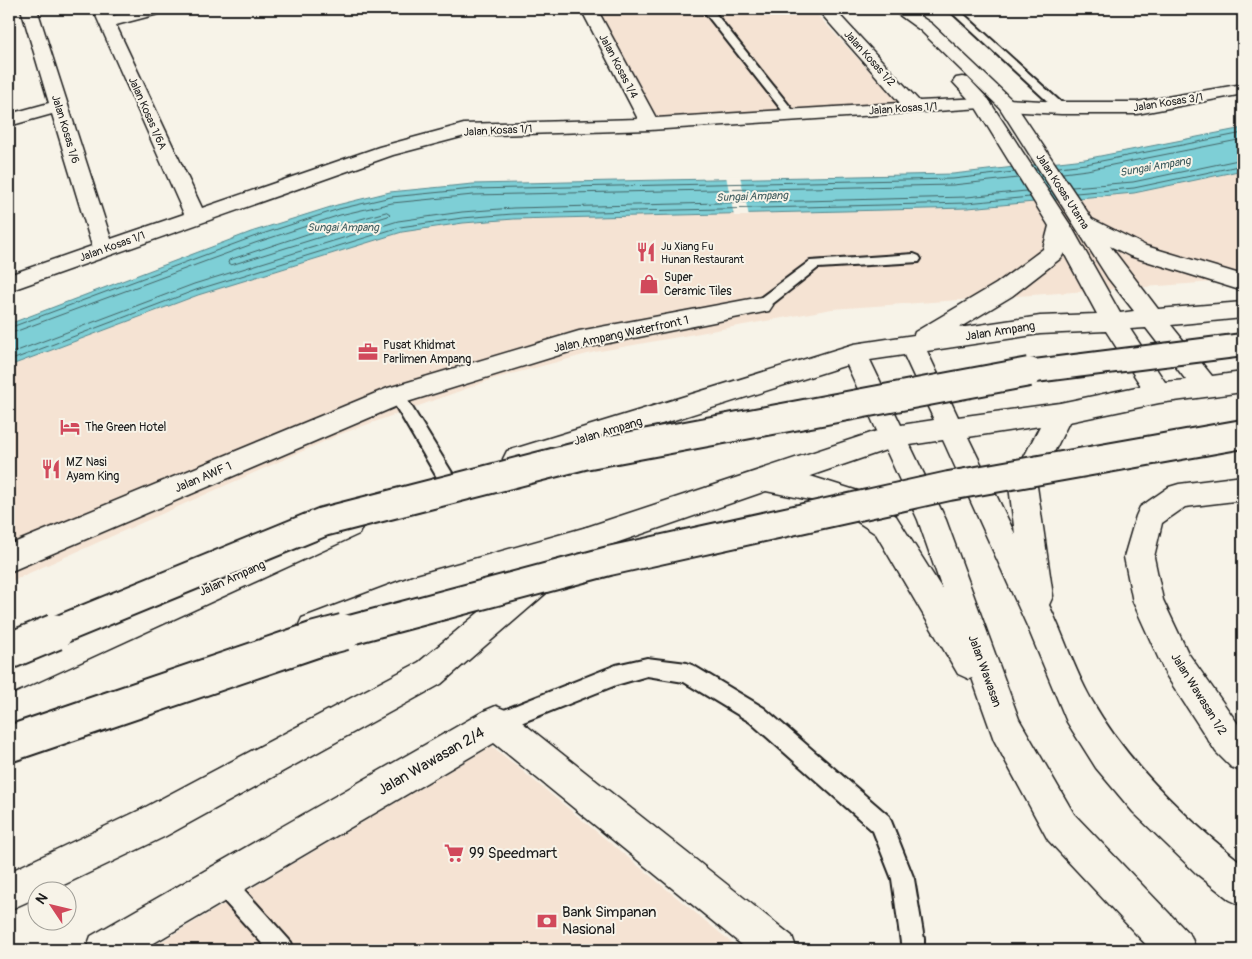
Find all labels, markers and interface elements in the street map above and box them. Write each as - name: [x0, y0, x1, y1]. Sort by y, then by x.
- street label: Jalan Kosas 1/2: [841, 28, 898, 89]
- street label: Jalan Kosas 1/4: [596, 32, 641, 101]
- street label: Jalan Kosas 1/6A: [126, 75, 169, 152]
- street label: Jalan Kosas 3/1: [1132, 91, 1204, 114]
- street label: Jalan Kosas 1/6: [49, 93, 82, 165]
- street label: Jalan Kosas 1/1: [868, 100, 938, 117]
- street label: Jalan Kosas 1/1: [463, 122, 533, 139]
- street label: Jalan Kosas Utama: [1033, 151, 1092, 232]
- water label: Sungai Ampang: [1119, 154, 1193, 179]
- water label: Sungai Ampang: [716, 189, 789, 204]
- water label: Sungai Ampang: [307, 221, 380, 234]
- street label: Jalan Kosas 1/1: [78, 229, 147, 264]
- place label: Ju Xiang Fu Hunan Restaurant: [661, 240, 745, 266]
- restaurant icon: Ju Xiang Fu Hunan Restaurant: [635, 241, 657, 263]
- place label: Super Ceramic Tiles: [664, 270, 732, 299]
- shop icon: Super Ceramic Tiles: [638, 273, 660, 295]
- street label: Jalan Ampang Waterfront 1: [552, 313, 690, 356]
- street label: Jalan Ampang: [964, 319, 1036, 344]
- place label: Pusat Khidmat Parlimen Ampang: [383, 338, 471, 367]
- office icon: Pusat Khidmat Parlimen Ampang: [357, 341, 379, 363]
- street label: Jalan Ampang: [572, 414, 644, 449]
- hotel icon: The Green Hotel: [59, 416, 81, 438]
- place label: The Green Hotel: [85, 420, 167, 435]
- place label: MZ Nasi Ayam King: [66, 455, 119, 484]
- restaurant icon: MZ Nasi Ayam King: [40, 458, 62, 480]
- street label: Jalan AWF 1: [172, 459, 234, 496]
- street label: Jalan Ampang: [197, 557, 268, 600]
- street label: Jalan Wawasan: [965, 633, 1005, 709]
- street label: Jalan Wawasan 1/2: [1167, 650, 1230, 738]
- street label: Jalan Wawasan 2/4: [374, 723, 488, 800]
- supermarket icon: 99 Speedmart: [443, 842, 465, 864]
- place label: 99 Speedmart: [469, 844, 558, 863]
- north arrow: [28, 882, 78, 932]
- text: N: [32, 890, 51, 908]
- place label: Bank Simpanan Nasional: [562, 903, 657, 939]
- bank icon: Bank Simpanan Nasional: [536, 910, 558, 932]

